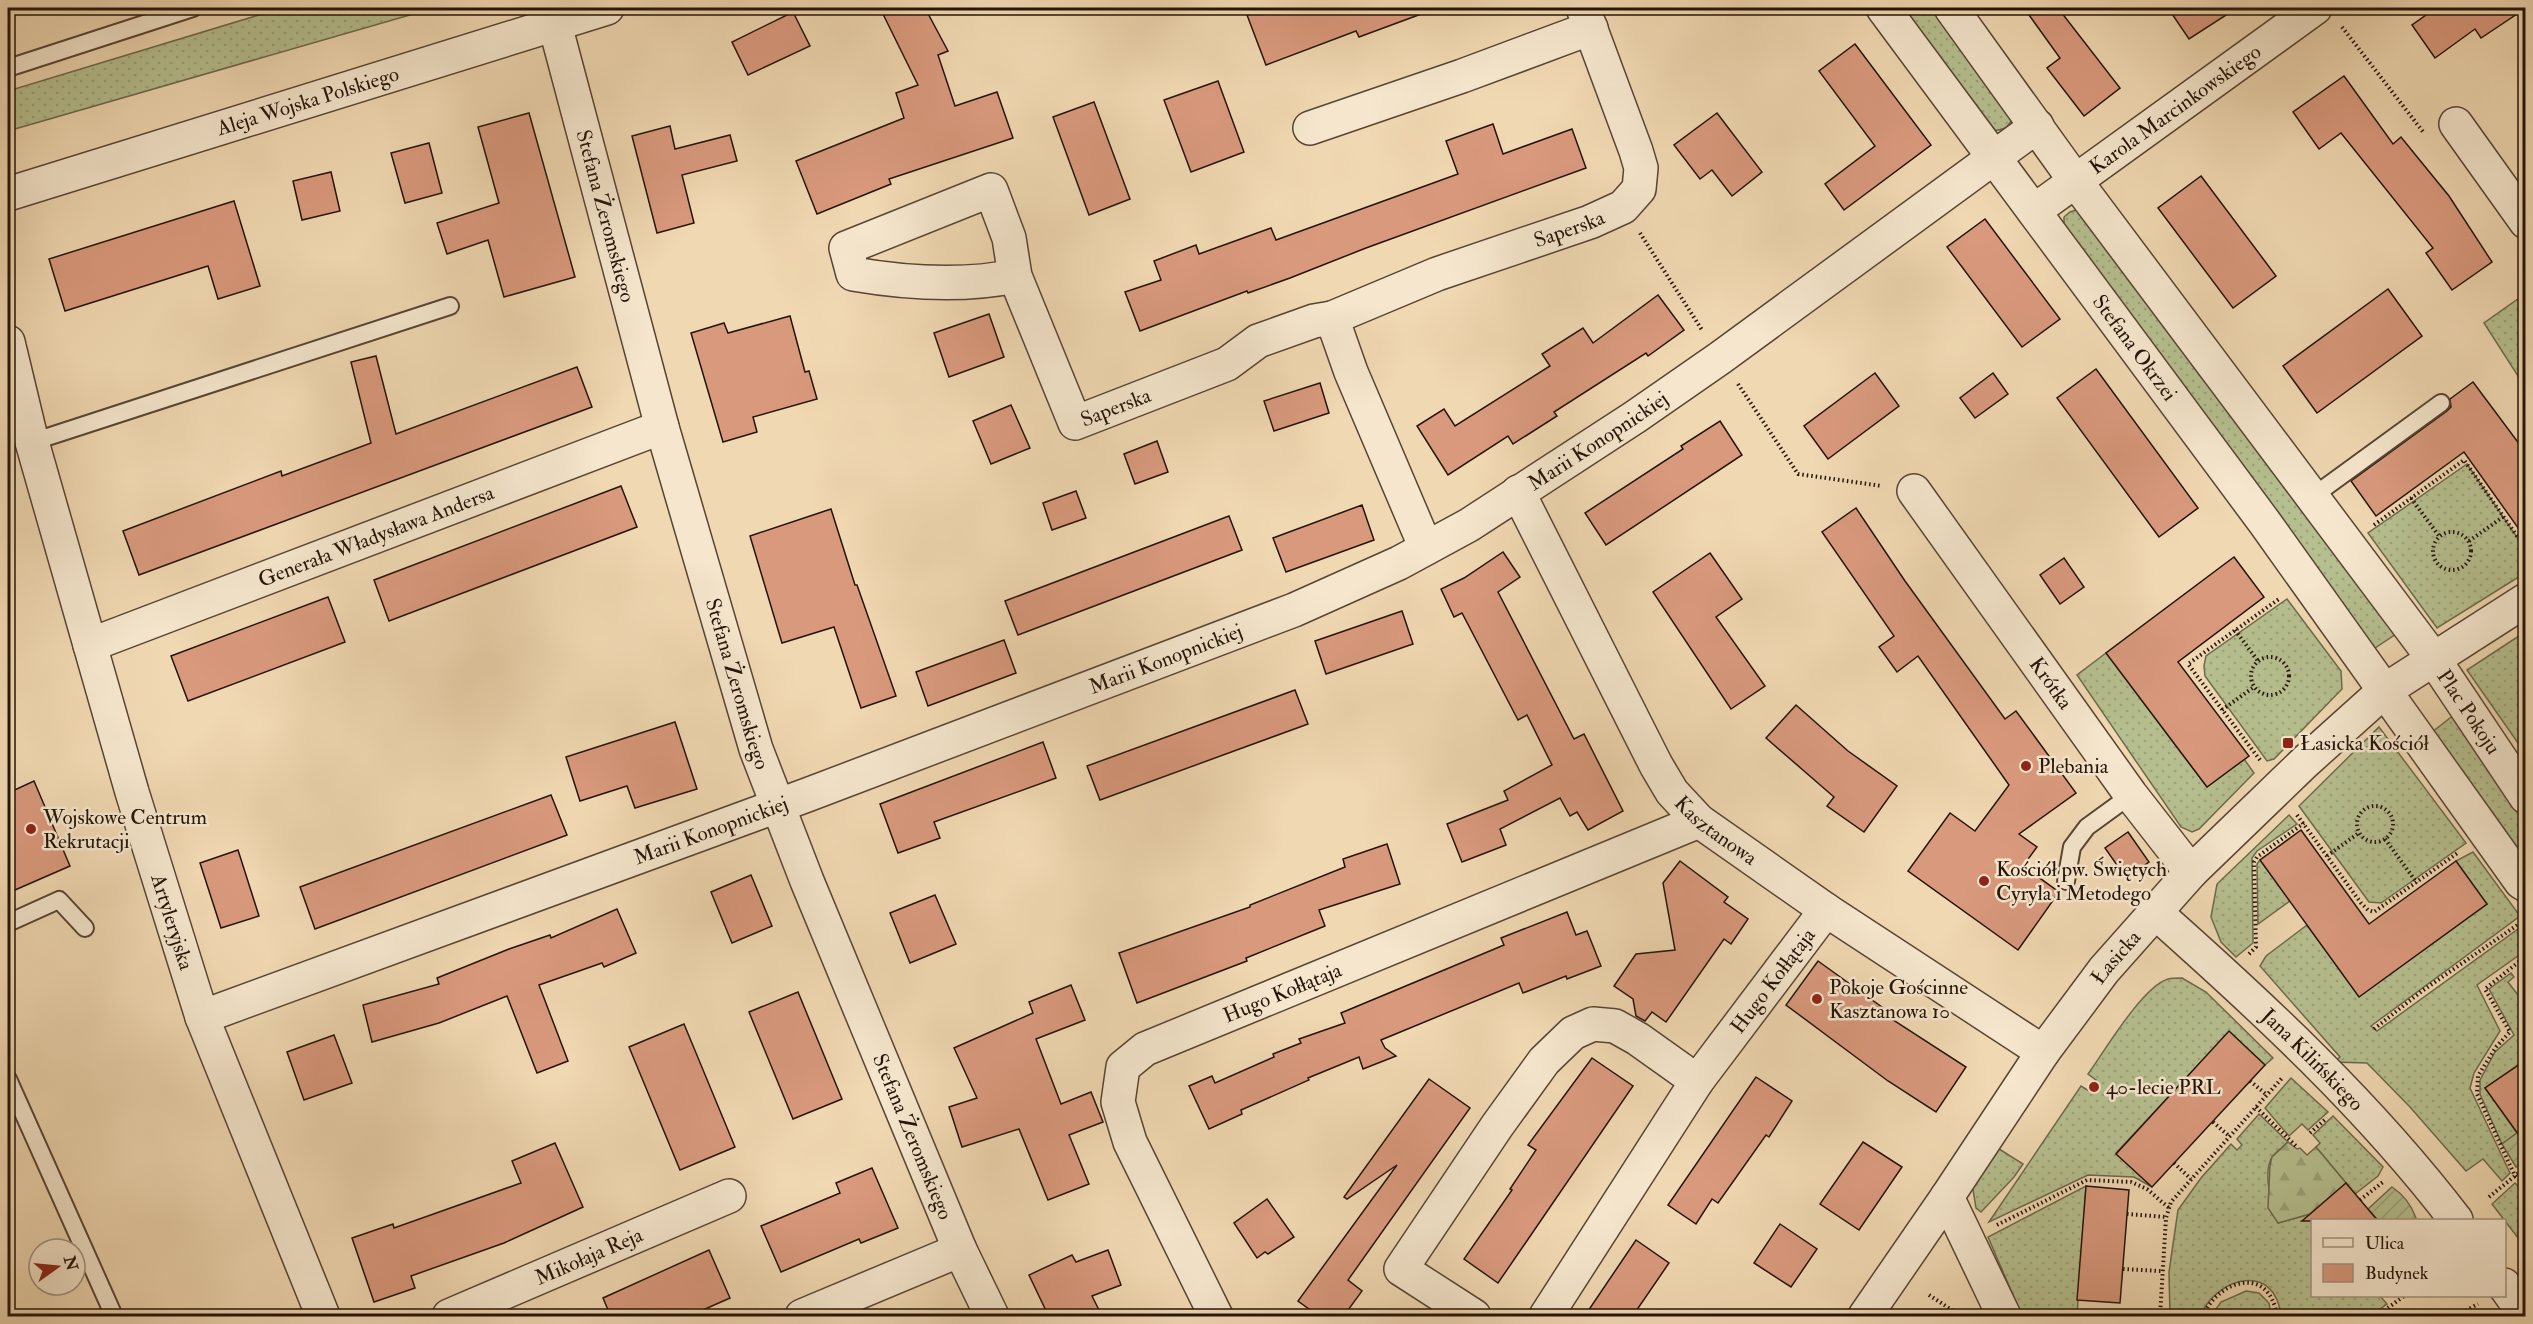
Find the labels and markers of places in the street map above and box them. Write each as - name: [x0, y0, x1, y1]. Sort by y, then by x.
- place label: Łasicka Kościół: [2300, 730, 2429, 757]
- marker: Łasicka Kościół: [2281, 736, 2295, 750]
- place label: Plebania: [2038, 753, 2109, 780]
- marker: Plebania: [2019, 759, 2033, 773]
- place label: Wojskowe Centrum Rekrutacji: [42, 804, 207, 855]
- marker: Wojskowe Centrum Rekrutacji: [24, 822, 38, 836]
- place label: Kościół pw. Świętych Cyryla i Metodego: [1996, 856, 2167, 907]
- marker: Kościół pw. Świętych Cyryla i Metodego: [1977, 874, 1991, 888]
- place label: Pokoje Gościnne Kasztanowa 10: [1829, 974, 1968, 1025]
- marker: Pokoje Gościnne Kasztanowa 10: [1810, 992, 1824, 1006]
- place label: 40-lecie PRL: [2106, 1074, 2221, 1101]
- marker: 40-lecie PRL: [2087, 1080, 2101, 1094]

